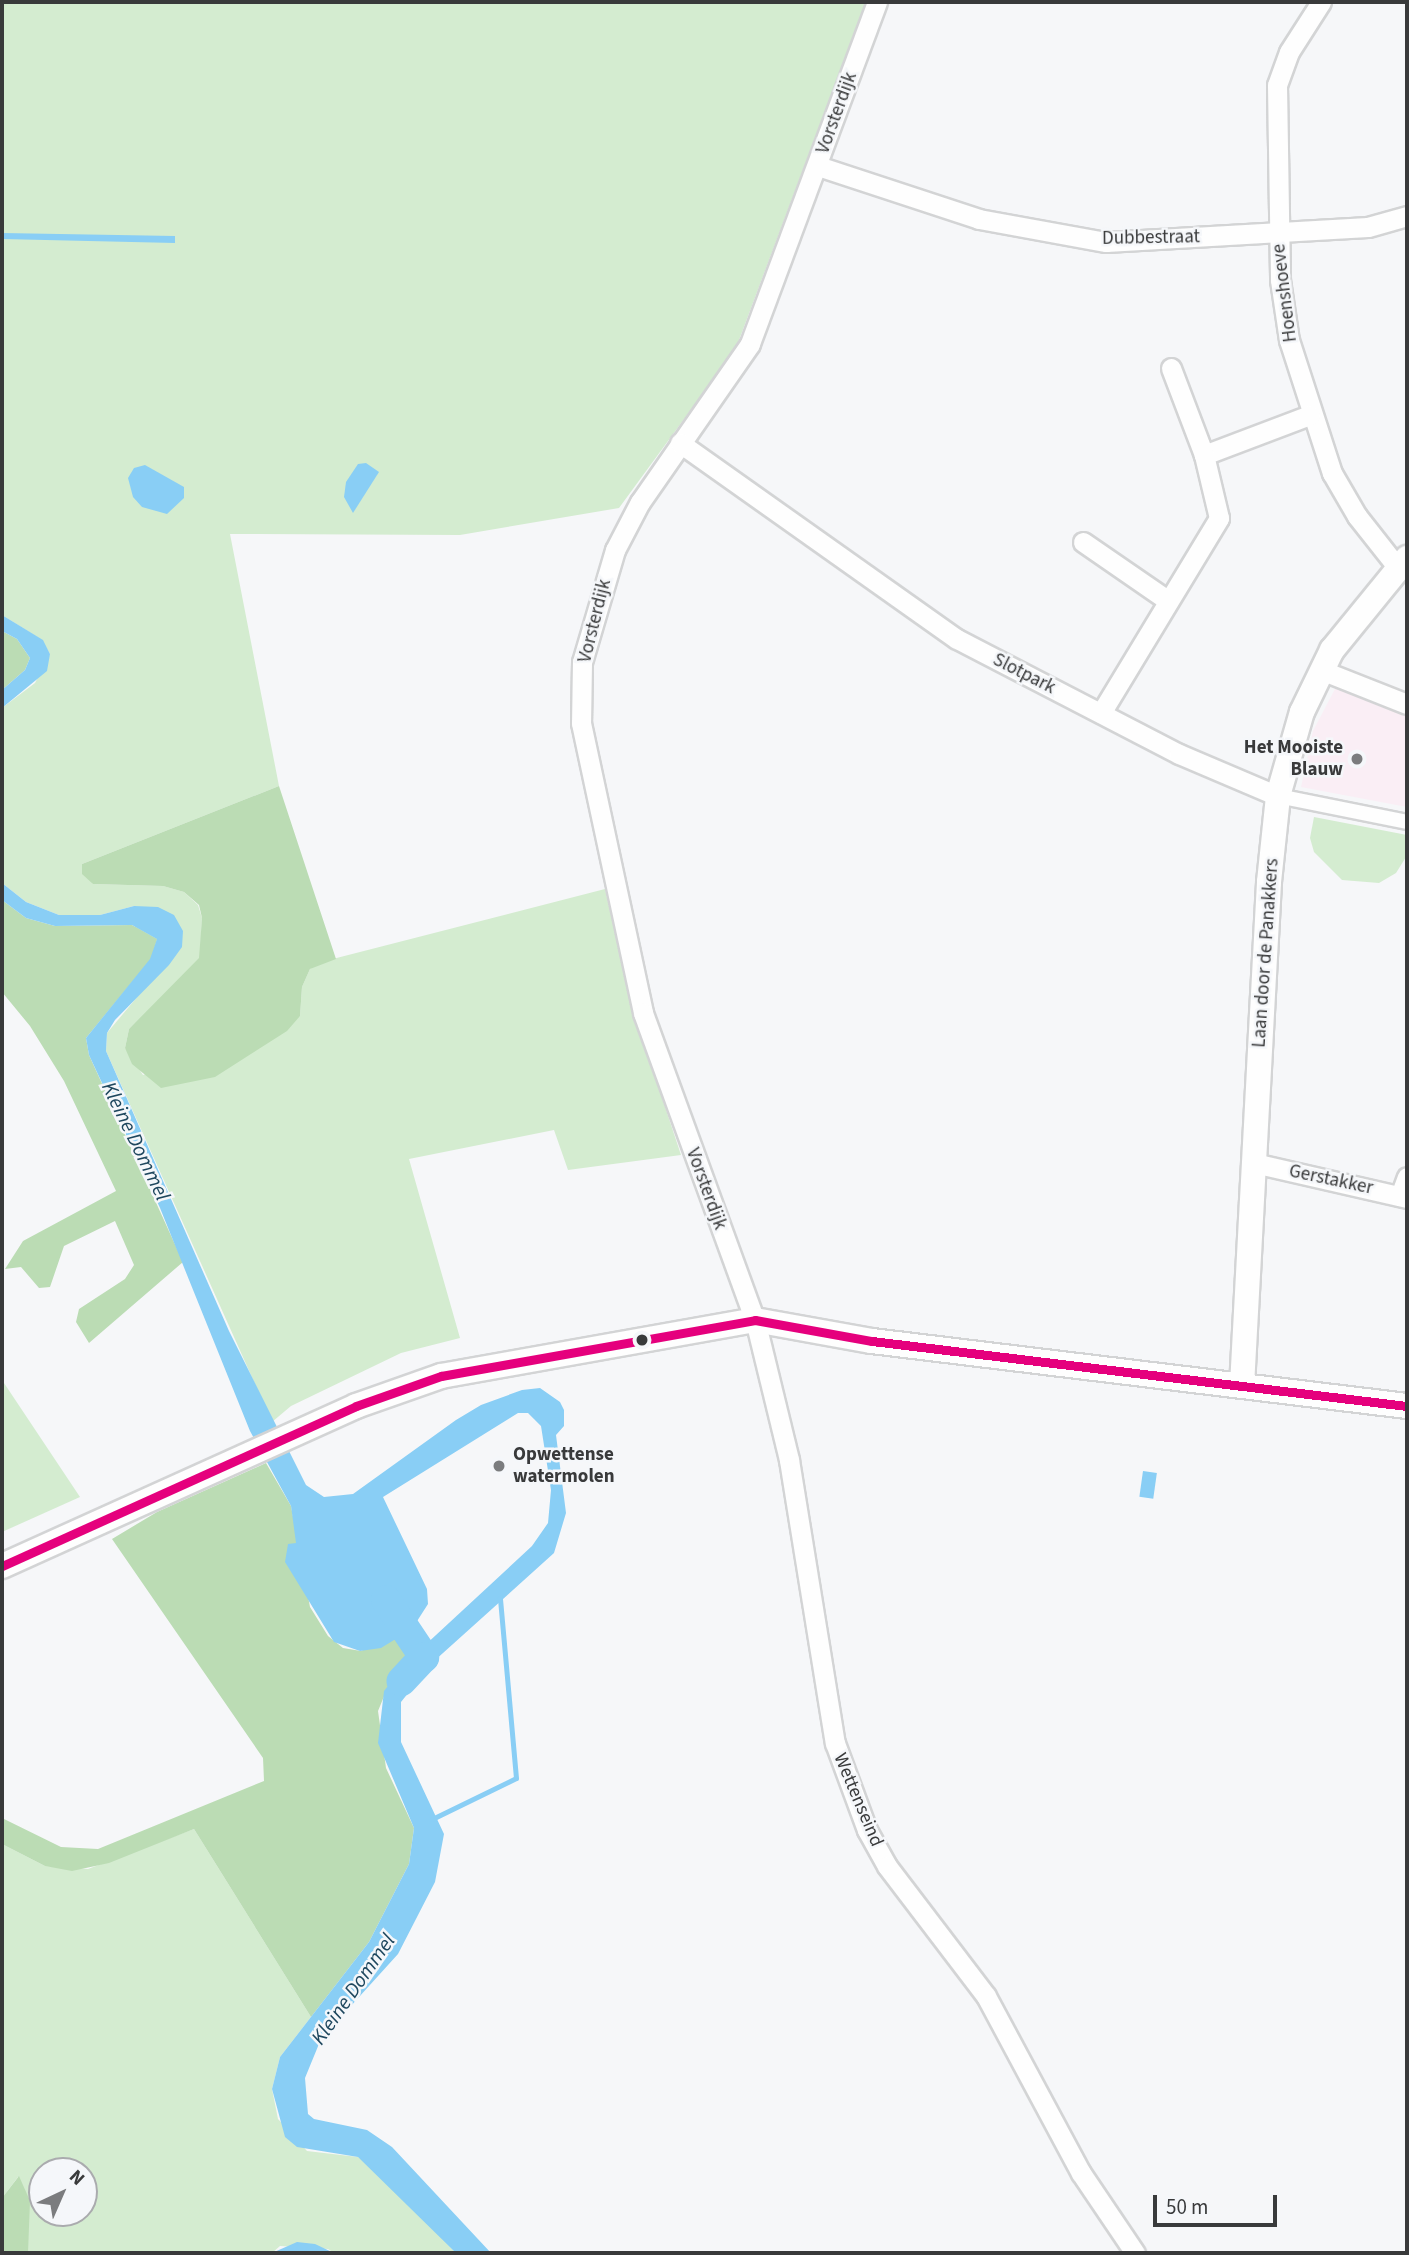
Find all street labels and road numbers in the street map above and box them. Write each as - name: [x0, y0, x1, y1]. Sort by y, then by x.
- street label: Vorsterdijk: [812, 69, 862, 157]
- street label: Dubbestraat: [1102, 226, 1200, 250]
- street label: Hoenshoeve: [1268, 243, 1302, 343]
- street label: Vorsterdijk: [574, 577, 616, 665]
- street label: Slotpark: [989, 649, 1059, 699]
- street label: Laan door de Panakkers: [1248, 858, 1284, 1048]
- street label: Vorsterdijk: [681, 1145, 731, 1233]
- street label: Gerstakker: [1287, 1160, 1375, 1200]
- street label: Wettenseind: [828, 1750, 888, 1850]

